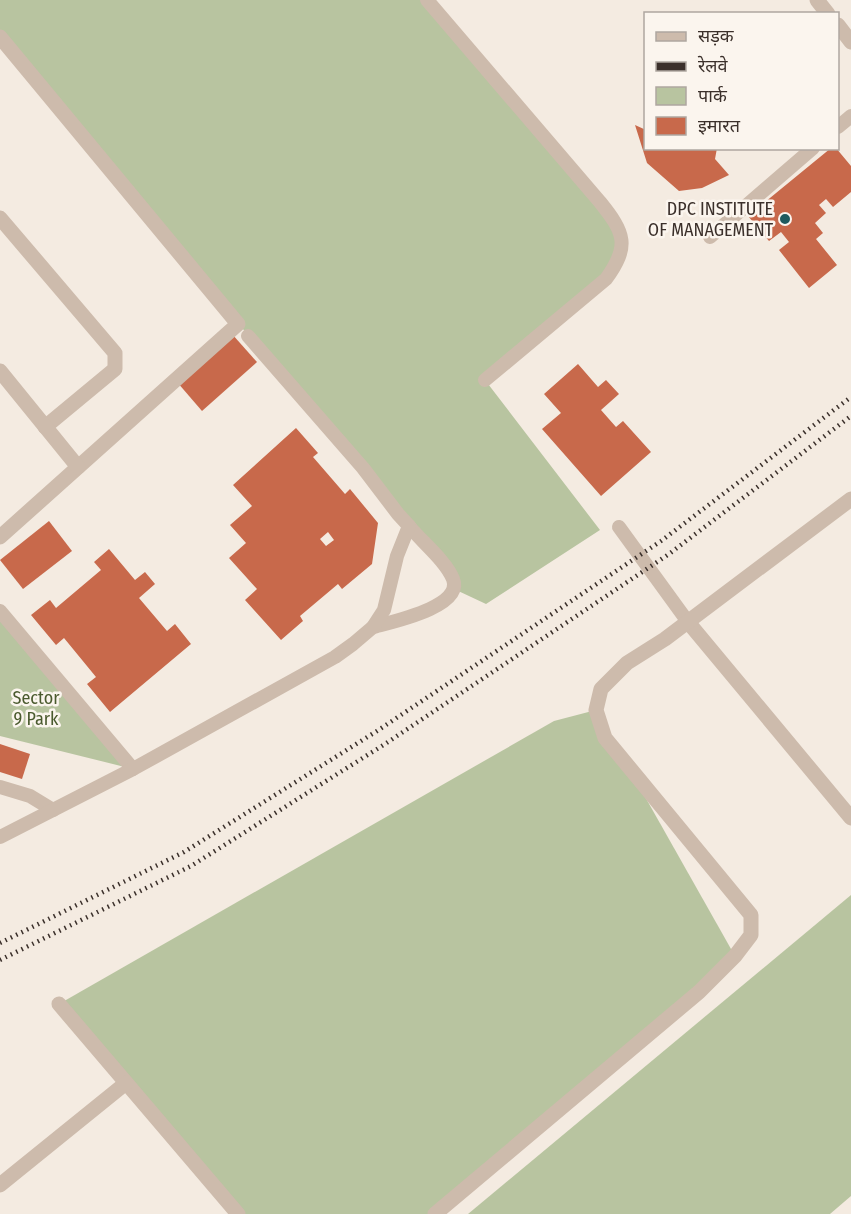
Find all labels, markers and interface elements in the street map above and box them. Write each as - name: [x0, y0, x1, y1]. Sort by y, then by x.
- legend: [644, 12, 839, 150]
- text: सड़क: [698, 25, 735, 47]
- text: रेलवे: [697, 55, 729, 77]
- text: पार्क: [698, 85, 728, 107]
- text: इमारत: [698, 115, 741, 137]
- place label: DPC INSTITUTE OF MANAGEMENT: [648, 198, 774, 241]
- marker: DPC INSTITUTE OF MANAGEMENT: [778, 212, 792, 226]
- park label: Sector 9 Park: [13, 687, 60, 730]

